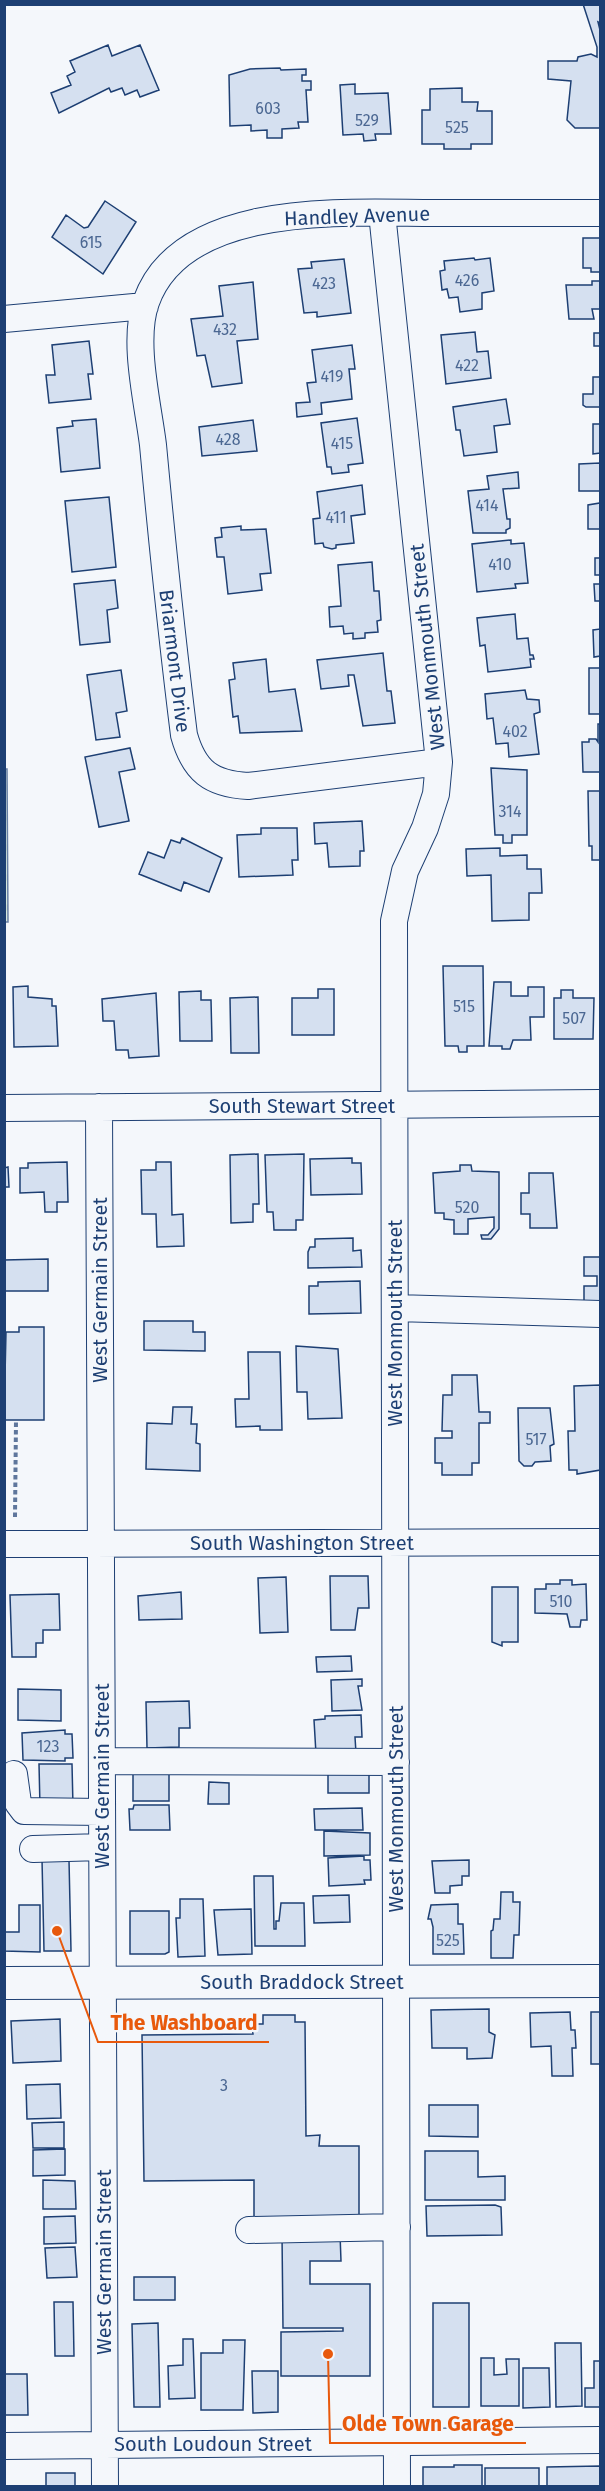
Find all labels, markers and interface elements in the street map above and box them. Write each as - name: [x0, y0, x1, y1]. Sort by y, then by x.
- house number: 603: [255, 99, 281, 118]
- house number: 529: [355, 111, 379, 130]
- house number: 525: [445, 118, 469, 137]
- street label: Handley Avenue: [283, 201, 431, 231]
- house number: 615: [80, 233, 102, 252]
- house number: 426: [455, 271, 479, 290]
- house number: 423: [312, 274, 336, 293]
- house number: 432: [213, 320, 237, 339]
- house number: 422: [455, 356, 479, 375]
- house number: 419: [321, 367, 343, 386]
- house number: 428: [216, 430, 241, 449]
- house number: 415: [331, 434, 353, 453]
- house number: 414: [475, 496, 499, 515]
- house number: 411: [325, 508, 347, 527]
- street label: West Monmouth Street: [404, 542, 450, 751]
- house number: 410: [488, 555, 512, 574]
- street label: Briarmont Drive: [154, 588, 196, 734]
- house number: 402: [502, 722, 528, 741]
- house number: 314: [498, 802, 522, 821]
- house number: 515: [453, 997, 475, 1016]
- house number: 507: [562, 1009, 586, 1028]
- street label: South Stewart Street: [209, 1094, 396, 1118]
- street label: West Germain Street: [88, 1197, 112, 1383]
- house number: 520: [455, 1198, 479, 1217]
- street label: West Monmouth Street: [383, 1219, 407, 1427]
- house number: 517: [525, 1430, 547, 1449]
- street label: South Washington Street: [190, 1531, 415, 1555]
- house number: 510: [549, 1592, 573, 1611]
- street label: West Germain Street: [90, 1683, 114, 1869]
- street label: West Monmouth Street: [384, 1705, 408, 1913]
- house number: 123: [37, 1737, 59, 1756]
- house number: 525: [436, 1931, 460, 1950]
- street label: South Braddock Street: [200, 1970, 405, 1994]
- callout: The Washboard: [98, 2003, 269, 2042]
- text: The Washboard: [110, 2010, 258, 2036]
- house number: 3: [220, 2076, 228, 2095]
- street label: West Germain Street: [92, 2169, 116, 2355]
- callout: Olde Town Garage: [330, 2404, 526, 2443]
- text: Olde Town Garage: [342, 2411, 514, 2437]
- street label: South Loudoun Street: [114, 2432, 313, 2456]

